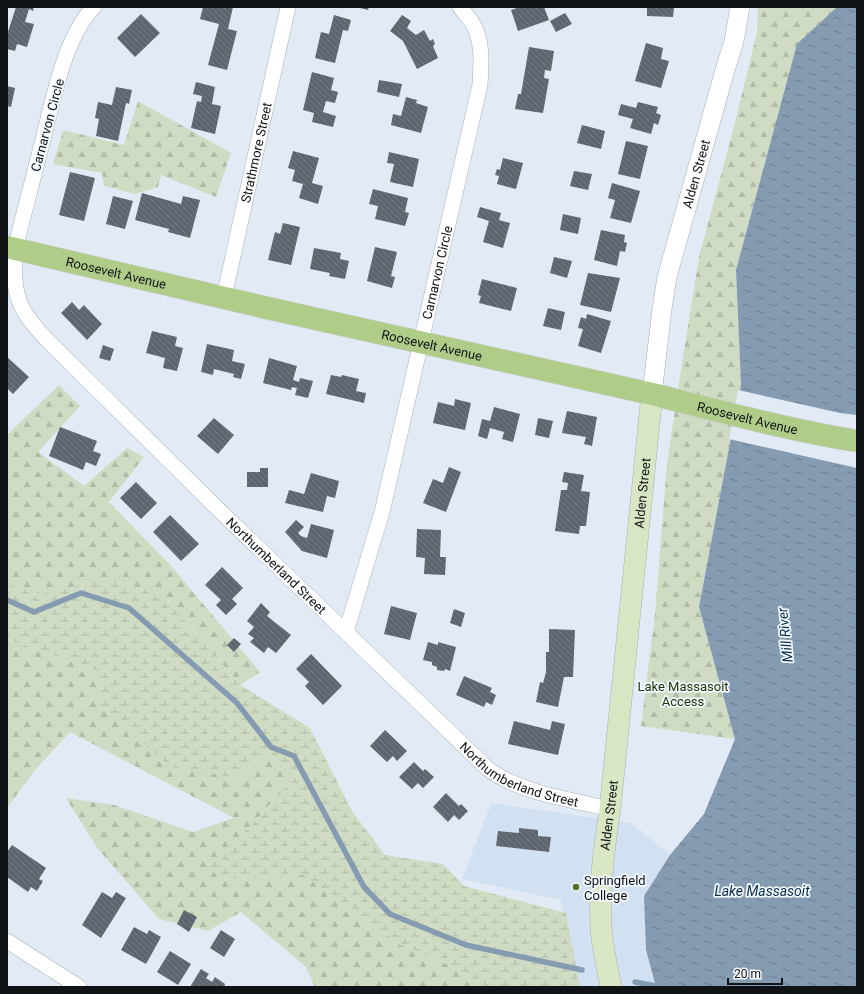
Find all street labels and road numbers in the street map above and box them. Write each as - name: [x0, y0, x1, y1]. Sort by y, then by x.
- street label: Carnarvon Circle: [28, 77, 67, 173]
- street label: Strathmore Street: [238, 101, 275, 204]
- street label: Alden Street: [680, 138, 713, 210]
- street label: Carnarvon Circle: [419, 224, 455, 321]
- street label: Roosevelt Avenue: [64, 254, 168, 292]
- street label: Roosevelt Avenue: [380, 327, 484, 364]
- street label: Roosevelt Avenue: [696, 399, 799, 438]
- street label: Alden Street: [631, 457, 653, 529]
- street label: Northumberland Street: [223, 514, 329, 617]
- street label: Northumberland Street: [457, 739, 580, 810]
- street label: Alden Street: [597, 780, 621, 851]

